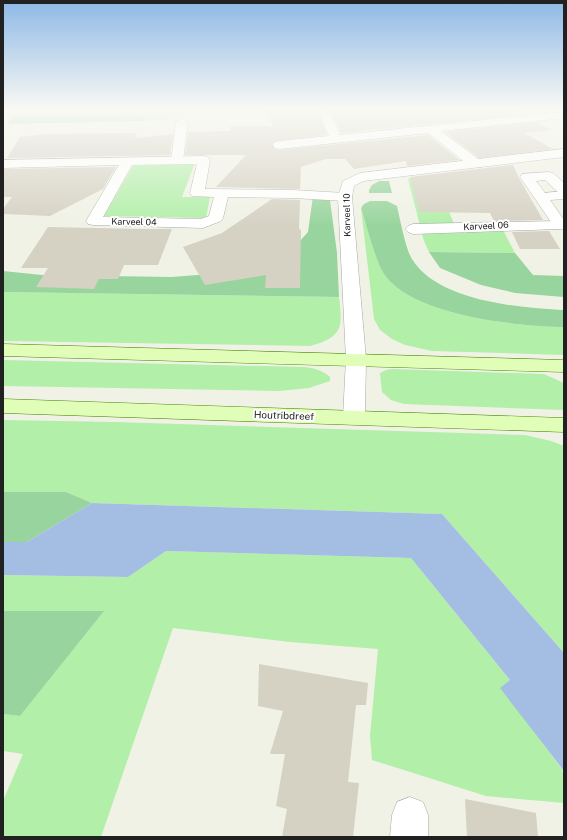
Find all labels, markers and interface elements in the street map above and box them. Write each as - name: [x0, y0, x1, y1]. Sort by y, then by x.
- street label: Karveel 10: [341, 193, 352, 237]
- street label: Karveel 04: [111, 216, 157, 227]
- street label: Karveel 06: [463, 219, 509, 232]
- street label: Houtribdreef: [254, 408, 314, 422]

